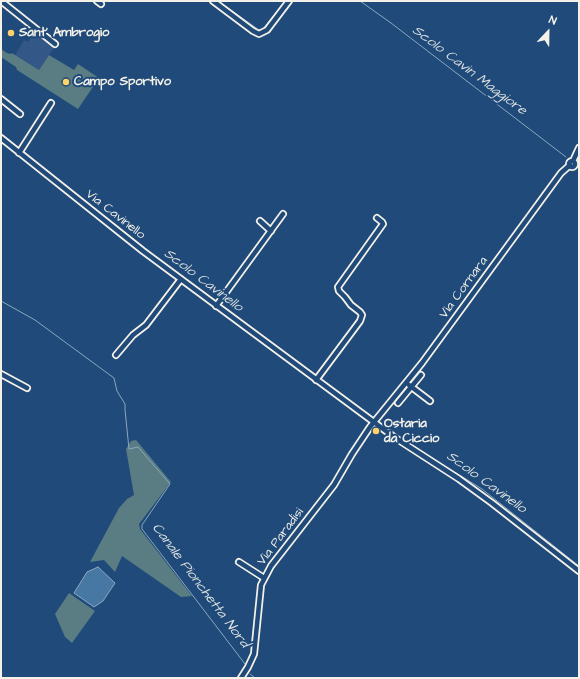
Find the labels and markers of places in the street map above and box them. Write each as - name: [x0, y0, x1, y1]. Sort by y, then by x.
- place label: Sant' Ambrogio: [19, 25, 109, 41]
- marker: Sant' Ambrogio: [6, 28, 16, 38]
- place label: Campo Sportivo: [74, 74, 171, 90]
- marker: Campo Sportivo: [61, 77, 71, 87]
- place label: Ostaria da Ciccio: [384, 416, 439, 447]
- marker: Ostaria da Ciccio: [371, 426, 381, 436]

